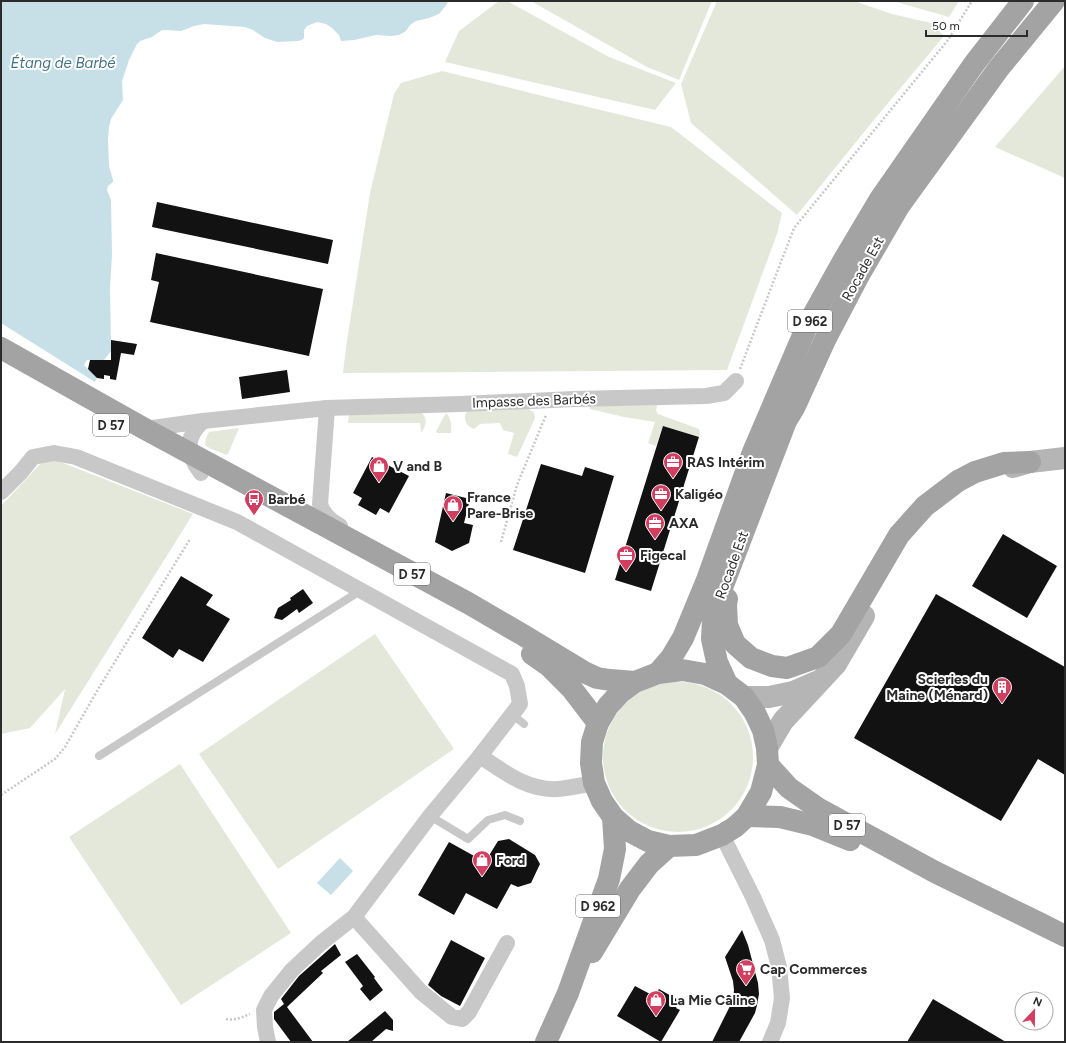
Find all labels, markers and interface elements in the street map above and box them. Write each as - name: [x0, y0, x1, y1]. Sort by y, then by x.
- scale bar: [926, 12, 1027, 38]
- text: 50 m: [932, 19, 960, 33]
- water label: Étang de Barbé: [10, 54, 116, 72]
- street label: Rocade Est: [838, 234, 888, 304]
- road number: D 962: [788, 310, 832, 332]
- street label: Impasse des Barbés: [472, 390, 596, 412]
- road number: D 57: [93, 414, 129, 436]
- office icon: RAS Intérim: [662, 451, 684, 479]
- place label: RAS Intérim: [687, 454, 764, 471]
- shop icon: V and B: [368, 455, 390, 483]
- place label: V and B: [393, 458, 443, 475]
- office icon: Kaligéo: [650, 483, 672, 511]
- place label: Kaligéo: [675, 486, 723, 503]
- bus stop icon: Barbé: [243, 488, 265, 516]
- place label: France Pare-Brise: [467, 489, 534, 522]
- place label: Barbé: [268, 491, 306, 508]
- shop icon: France Pare-Brise: [442, 494, 464, 522]
- office icon: AXA: [644, 512, 666, 540]
- place label: AXA: [669, 515, 699, 532]
- street label: Rocade Est: [712, 529, 752, 601]
- office icon: Figecal: [615, 544, 637, 572]
- place label: Figecal: [640, 547, 686, 564]
- road number: D 57: [394, 563, 430, 585]
- place label: Scieries du Maine (Ménard): [886, 671, 988, 704]
- building icon: Scieries du Maine (Ménard): [991, 676, 1013, 704]
- road number: D 57: [829, 814, 865, 836]
- shop icon: Ford: [471, 849, 493, 877]
- place label: Ford: [496, 852, 525, 869]
- road number: D 962: [576, 895, 620, 917]
- supermarket icon: Cap Commerces: [735, 958, 757, 986]
- place label: Cap Commerces: [760, 961, 868, 978]
- shop icon: La Mie Câline: [645, 989, 667, 1017]
- north arrow: [1014, 991, 1054, 1031]
- place label: La Mie Câline: [670, 992, 756, 1009]
- text: N: [1031, 995, 1044, 1010]

